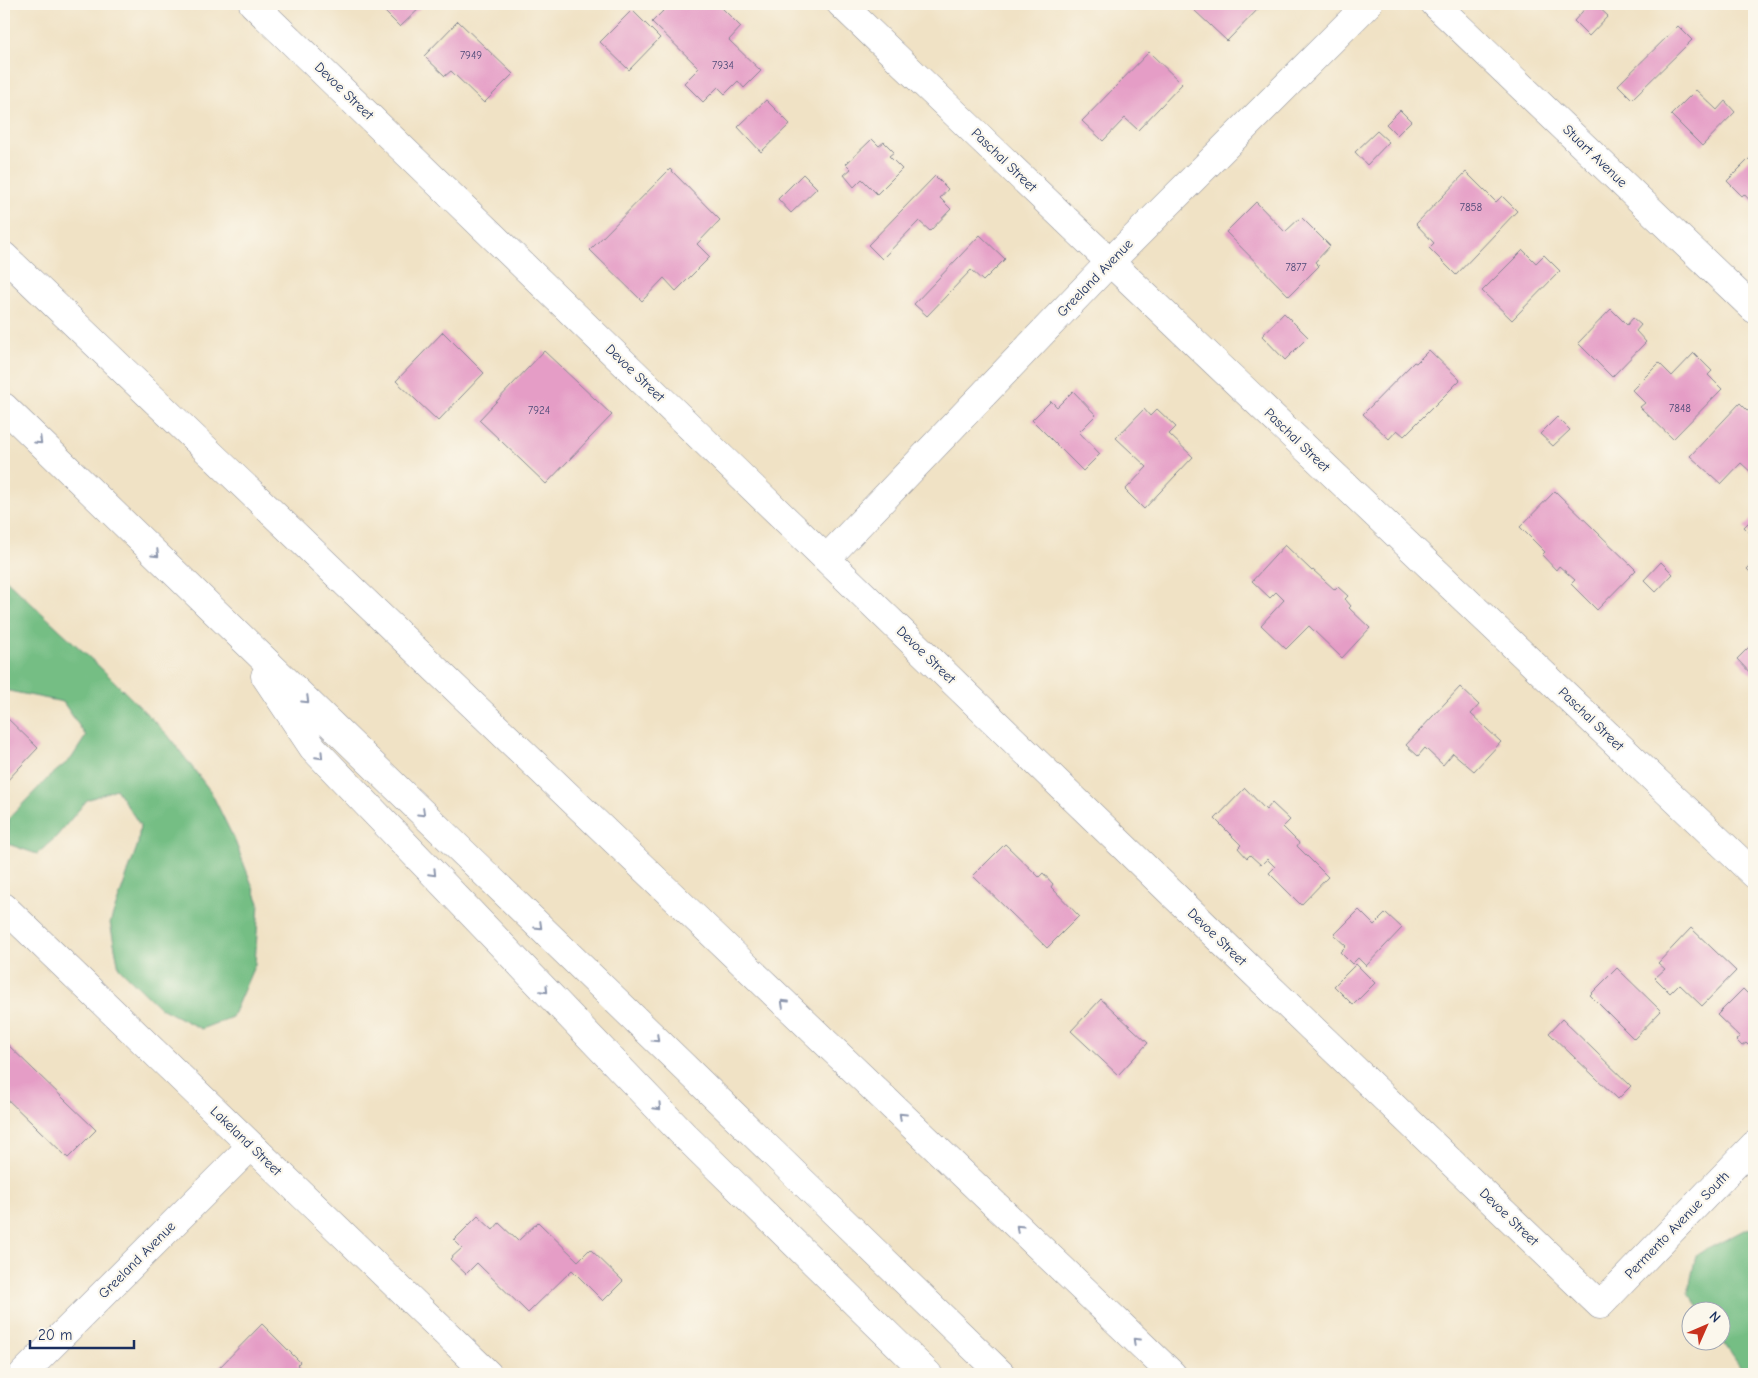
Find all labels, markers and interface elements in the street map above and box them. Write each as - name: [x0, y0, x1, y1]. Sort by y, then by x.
- house number: 7949: [460, 49, 482, 62]
- street label: Devoe Street: [311, 59, 378, 124]
- house number: 7934: [712, 59, 734, 72]
- street label: Stuart Avenue: [1559, 121, 1631, 191]
- street label: Paschal Street: [968, 125, 1041, 196]
- house number: 7858: [1460, 201, 1483, 214]
- street label: Greeland Avenue: [1053, 235, 1137, 321]
- house number: 7877: [1285, 261, 1307, 274]
- street label: Devoe Street: [602, 341, 669, 406]
- house number: 7848: [1669, 402, 1691, 415]
- house number: 7924: [528, 404, 550, 417]
- street label: Paschal Street: [1261, 405, 1334, 476]
- one-way arrow: [33, 435, 42, 444]
- one-way arrow: [150, 548, 159, 557]
- street label: Devoe Street: [893, 623, 960, 688]
- street label: Paschal Street: [1555, 684, 1628, 755]
- one-way arrow: [300, 694, 309, 703]
- one-way arrow: [314, 750, 323, 759]
- one-way arrow: [417, 807, 426, 816]
- one-way arrow: [427, 867, 436, 876]
- street label: Devoe Street: [1184, 905, 1251, 970]
- one-way arrow: [533, 920, 542, 929]
- one-way arrow: [540, 984, 549, 993]
- one-way arrow: [781, 1000, 790, 1009]
- one-way arrow: [650, 1033, 659, 1042]
- one-way arrow: [652, 1102, 661, 1111]
- street label: Lakeland Street: [207, 1103, 286, 1180]
- one-way arrow: [898, 1113, 907, 1122]
- street label: Permento Avenue South: [1621, 1168, 1733, 1282]
- street label: Devoe Street: [1476, 1185, 1543, 1250]
- street label: Greeland Avenue: [95, 1218, 179, 1302]
- one-way arrow: [1016, 1225, 1025, 1234]
- north arrow: [1680, 1300, 1730, 1350]
- text: N: [1706, 1308, 1724, 1326]
- scale bar: [30, 1318, 134, 1350]
- text: 20 m: [38, 1326, 72, 1344]
- one-way arrow: [1133, 1337, 1142, 1346]

